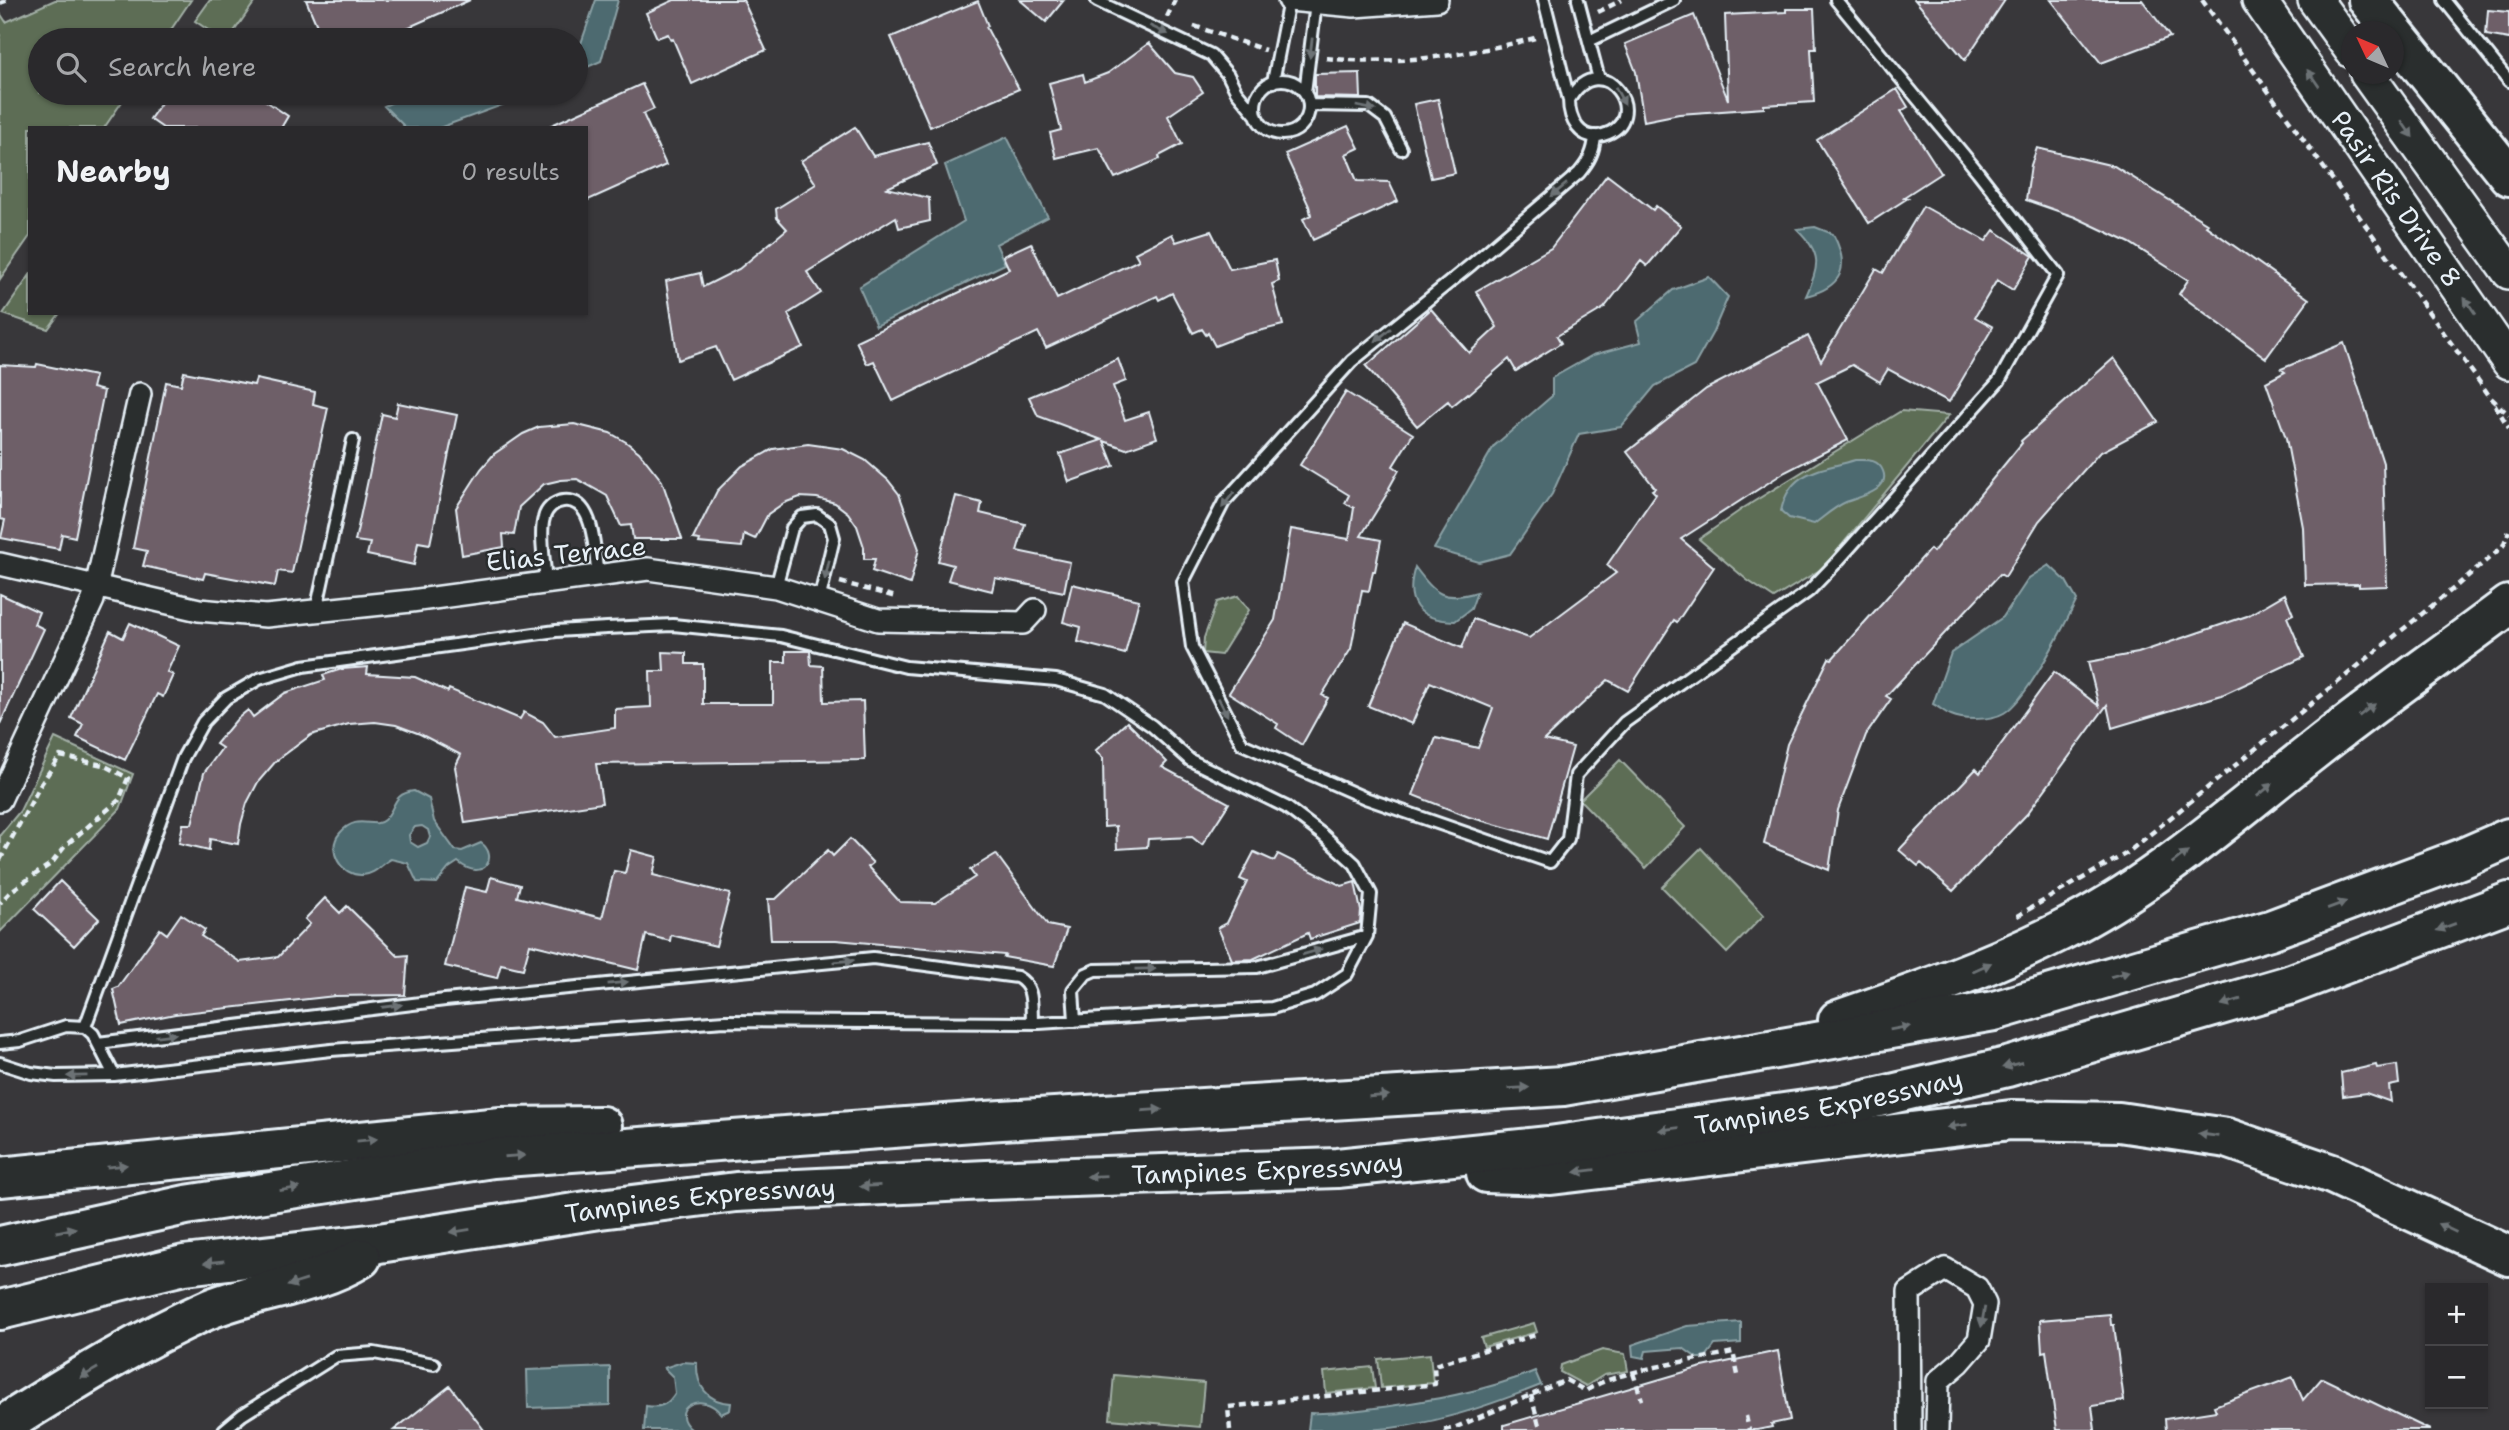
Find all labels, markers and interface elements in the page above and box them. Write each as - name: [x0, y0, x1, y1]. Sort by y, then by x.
- north arrow: [2341, 21, 2404, 84]
- one-way arrow: [1149, 24, 1169, 36]
- search box: [28, 28, 588, 105]
- one-way arrow: [1305, 37, 1316, 59]
- icon: search: [52, 48, 90, 86]
- text: Search here: [108, 49, 257, 84]
- one-way arrow: [2306, 69, 2320, 87]
- one-way arrow: [1614, 87, 1626, 107]
- one-way arrow: [1355, 103, 1377, 114]
- street label: Pasir Ris Drive 8: [2324, 103, 2470, 294]
- one-way arrow: [2400, 120, 2414, 138]
- text: Nearby: [56, 151, 171, 192]
- text: 0 results: [461, 157, 560, 187]
- one-way arrow: [1550, 182, 1568, 198]
- one-way arrow: [2463, 297, 2477, 315]
- one-way arrow: [1375, 327, 1393, 342]
- one-way arrow: [1220, 490, 1235, 508]
- street label: Elias Terrace: [484, 528, 648, 579]
- one-way arrow: [822, 559, 833, 581]
- one-way arrow: [1217, 697, 1229, 717]
- one-way arrow: [2358, 703, 2377, 717]
- one-way arrow: [2257, 783, 2274, 798]
- one-way arrow: [2171, 850, 2189, 864]
- one-way arrow: [2326, 899, 2347, 910]
- one-way arrow: [2435, 922, 2456, 933]
- one-way arrow: [1302, 946, 1323, 956]
- one-way arrow: [833, 955, 855, 966]
- one-way arrow: [1972, 961, 1992, 973]
- one-way arrow: [1135, 964, 1157, 975]
- one-way arrow: [2109, 968, 2131, 979]
- one-way arrow: [607, 977, 629, 988]
- one-way arrow: [2220, 998, 2241, 1008]
- one-way arrow: [381, 1001, 403, 1012]
- one-way arrow: [1889, 1022, 1911, 1033]
- one-way arrow: [155, 1029, 177, 1040]
- street label: Tampines Expressway: [1692, 1060, 1966, 1142]
- one-way arrow: [2002, 1061, 2023, 1071]
- one-way arrow: [65, 1070, 87, 1082]
- one-way arrow: [1508, 1082, 1530, 1093]
- one-way arrow: [1368, 1090, 1390, 1101]
- one-way arrow: [1141, 1105, 1163, 1116]
- one-way arrow: [1946, 1121, 1968, 1132]
- one-way arrow: [1657, 1124, 1679, 1135]
- one-way arrow: [2197, 1130, 2219, 1141]
- one-way arrow: [357, 1134, 379, 1145]
- street label: Tampines Expressway: [1131, 1143, 1404, 1192]
- one-way arrow: [504, 1150, 526, 1161]
- one-way arrow: [106, 1160, 128, 1171]
- one-way arrow: [1574, 1166, 1596, 1177]
- street label: Tampines Expressway: [563, 1169, 836, 1231]
- one-way arrow: [1086, 1171, 1108, 1182]
- one-way arrow: [858, 1180, 880, 1191]
- one-way arrow: [279, 1183, 301, 1194]
- one-way arrow: [2437, 1222, 2457, 1233]
- one-way arrow: [55, 1225, 77, 1236]
- one-way arrow: [449, 1226, 471, 1237]
- one-way arrow: [203, 1256, 225, 1267]
- one-way arrow: [286, 1279, 307, 1289]
- map controls: [2425, 1283, 2488, 1409]
- button: +: [2425, 1283, 2488, 1346]
- one-way arrow: [1977, 1306, 1988, 1328]
- button: −: [2425, 1346, 2488, 1409]
- one-way arrow: [79, 1367, 99, 1379]

